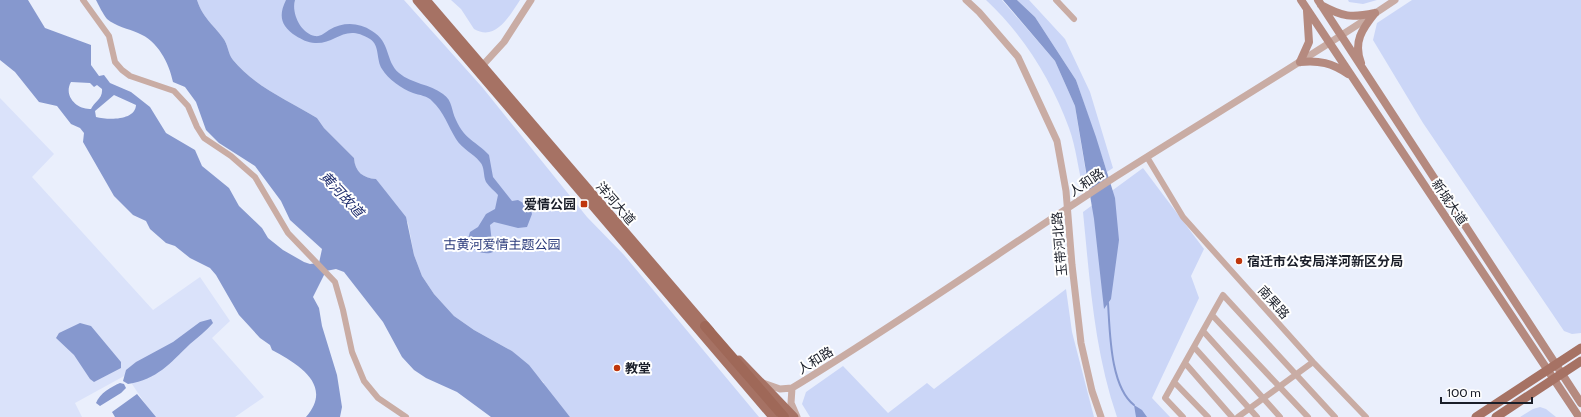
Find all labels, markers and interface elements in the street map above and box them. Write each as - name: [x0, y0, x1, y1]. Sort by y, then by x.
- street label: 人和路: [1065, 164, 1107, 200]
- water label: 黄河故道: [316, 167, 369, 222]
- street label: 新城大道: [1429, 176, 1471, 228]
- street label: 洋河大道: [593, 178, 639, 228]
- place label: 爱情公园: [524, 196, 576, 212]
- marker: 爱情公园: [579, 199, 589, 209]
- street label: 玉带河北路: [1048, 211, 1070, 277]
- park label: 古黄河爱情主题公园: [443, 236, 561, 252]
- place label: 宿迁市公安局洋河新区分局: [1247, 253, 1403, 269]
- marker: 宿迁市公安局洋河新区分局: [1234, 256, 1244, 266]
- street label: 南果路: [1255, 282, 1293, 322]
- street label: 人和路: [794, 343, 836, 377]
- place label: 教堂: [625, 360, 651, 376]
- marker: 教堂: [612, 363, 622, 373]
- scale bar: [1441, 379, 1532, 405]
- text: 100 m: [1447, 385, 1481, 400]

